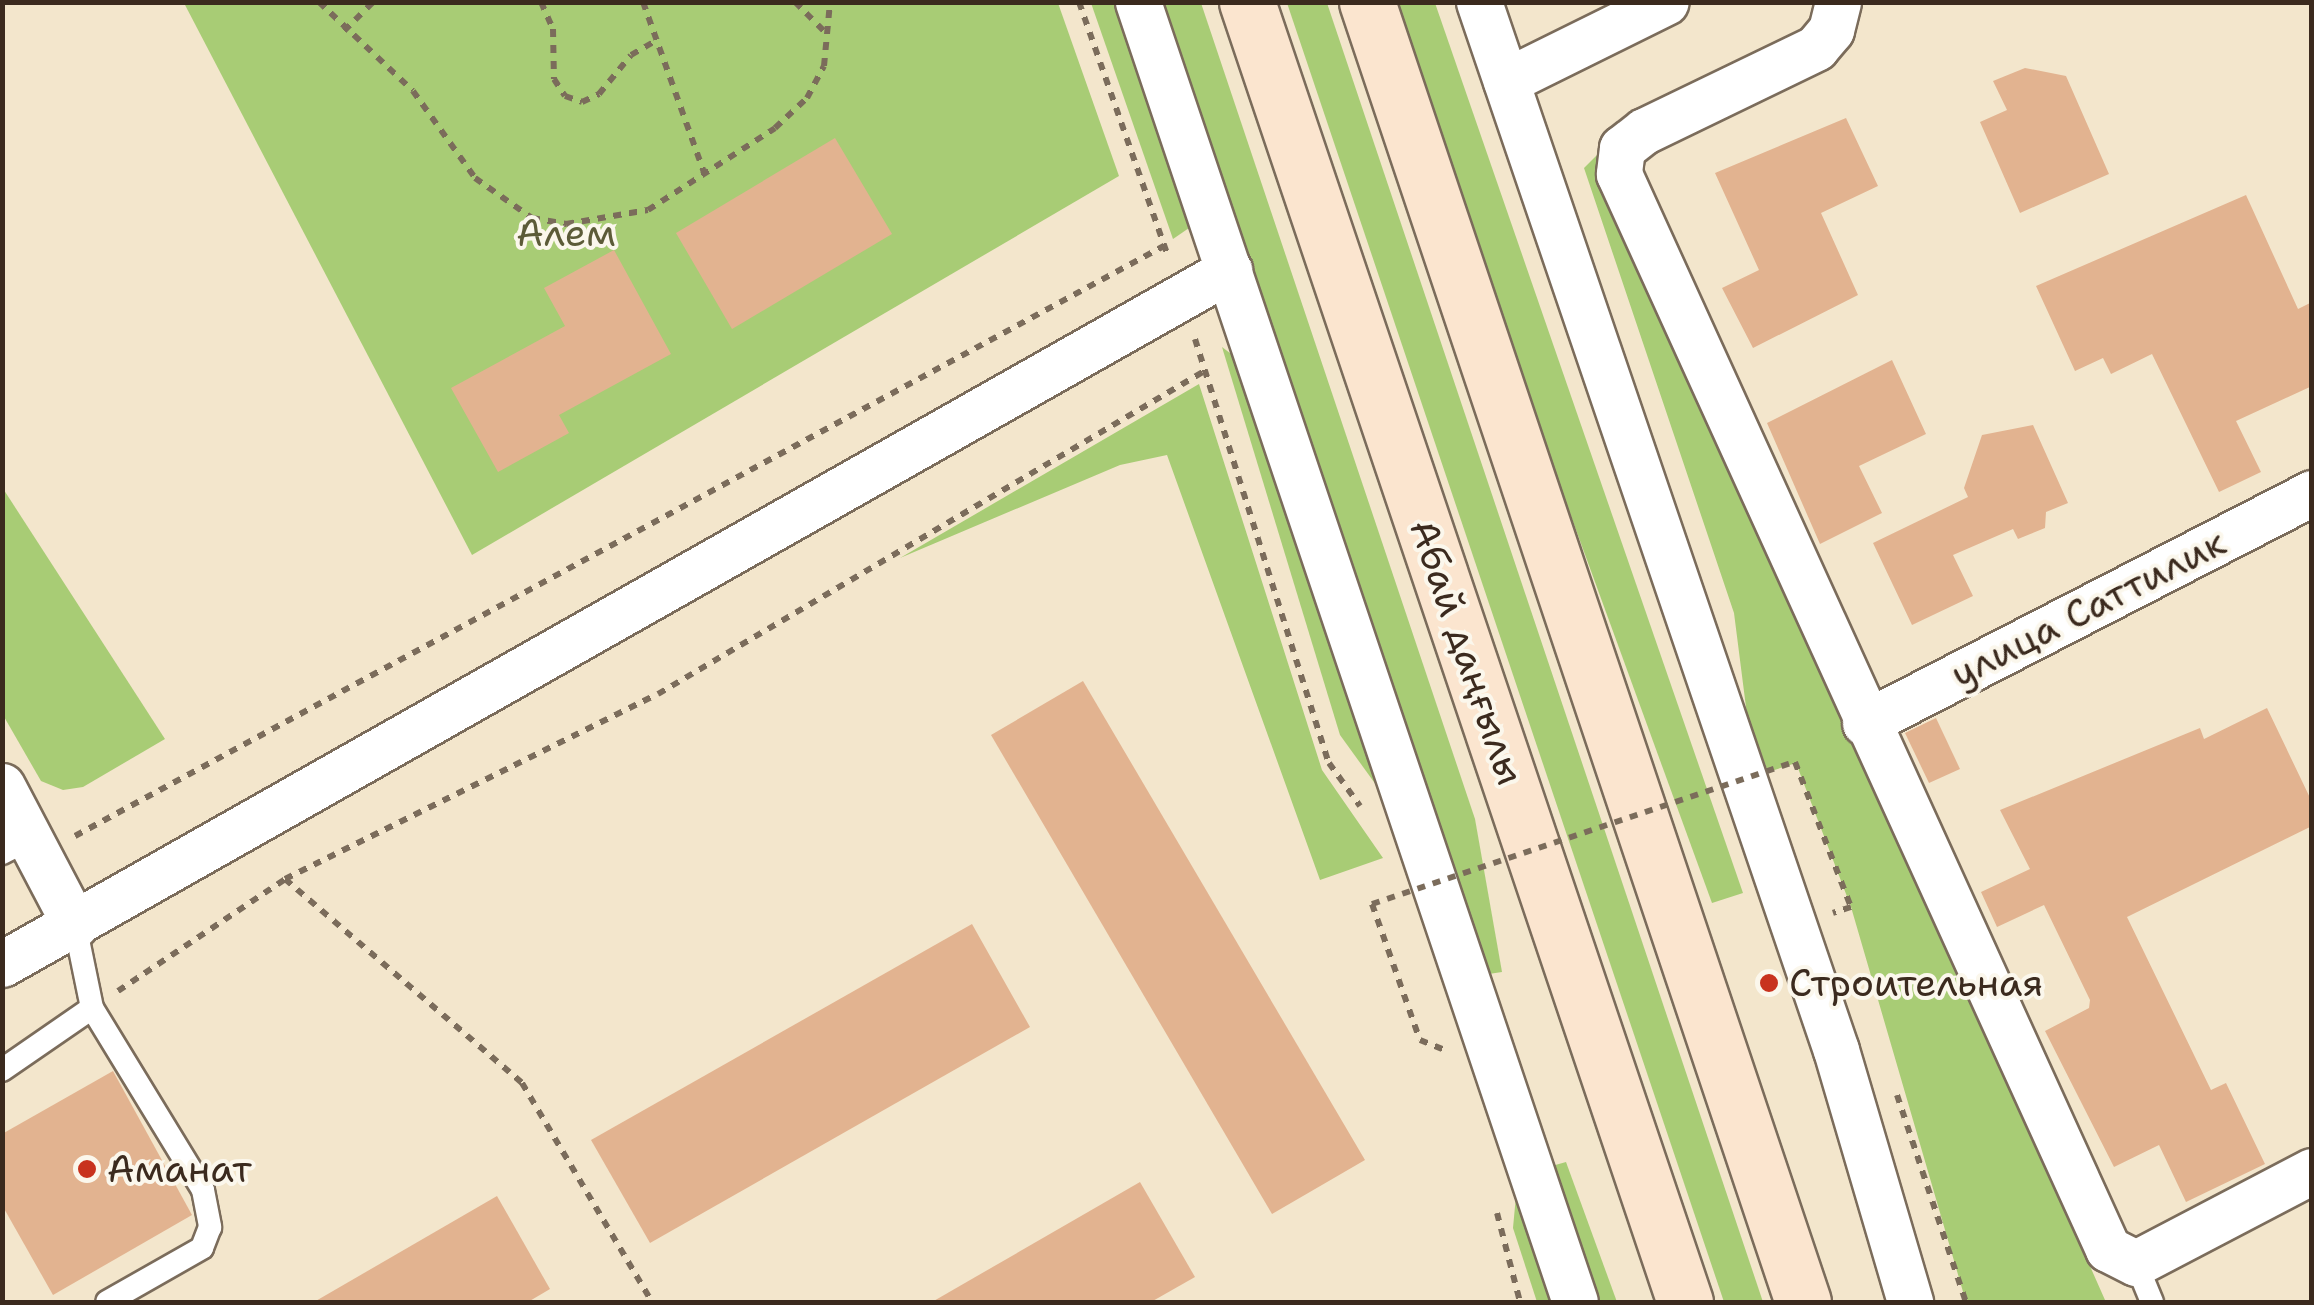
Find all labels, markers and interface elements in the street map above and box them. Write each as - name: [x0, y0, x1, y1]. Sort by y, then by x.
- park label: Алем: [516, 210, 616, 256]
- street label: Абай даңғылы: [1400, 513, 1534, 791]
- street label: улица Саттилик: [1943, 519, 2233, 697]
- place label: Строительная: [1789, 960, 2043, 1006]
- marker: Строительная: [1758, 972, 1780, 994]
- place label: Аманат: [107, 1146, 252, 1192]
- marker: Аманат: [76, 1158, 98, 1180]

